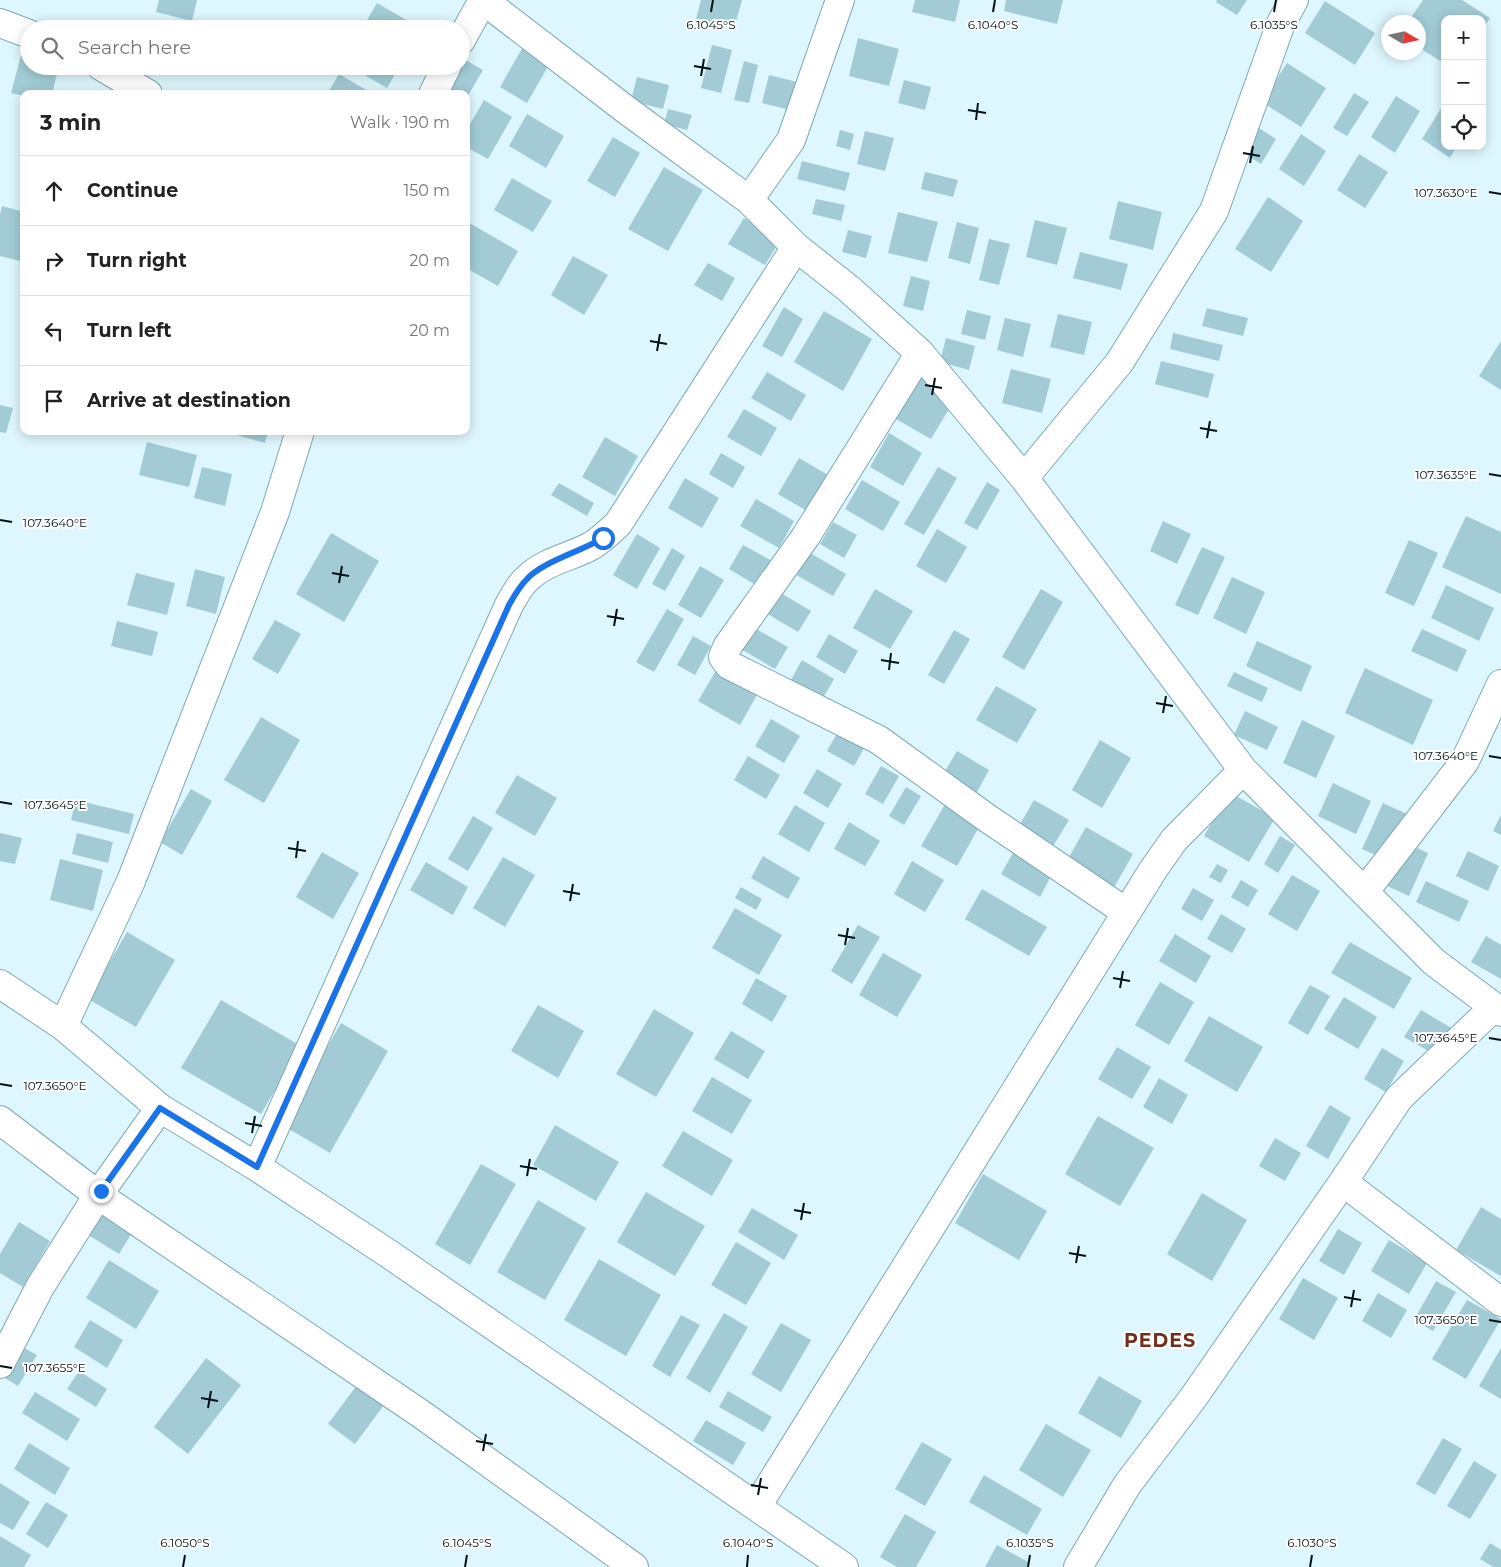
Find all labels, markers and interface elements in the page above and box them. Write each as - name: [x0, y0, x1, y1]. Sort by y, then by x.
- north arrow: [1381, 15, 1426, 60]
- map controls: [1441, 15, 1486, 150]
- button: +: [1441, 15, 1486, 60]
- text: 6.1045°S: [686, 17, 736, 32]
- text: 6.1040°S: [968, 17, 1018, 32]
- text: 6.1035°S: [1250, 17, 1298, 32]
- search box: [20, 20, 470, 75]
- icon: search: [38, 34, 66, 62]
- text: Search here: [78, 36, 191, 59]
- button: −: [1441, 60, 1486, 105]
- button: locate: [1441, 105, 1486, 150]
- text: 3 min: [40, 110, 101, 135]
- text: Walk · 190 m: [350, 113, 450, 132]
- icon: ahead: [40, 177, 68, 205]
- text: Continue: [87, 179, 178, 202]
- text: 150 m: [403, 181, 450, 200]
- text: 107.3630°E: [1414, 185, 1478, 200]
- icon: right: [40, 247, 68, 275]
- text: Turn right: [87, 249, 187, 272]
- text: 20 m: [409, 251, 450, 270]
- icon: left: [40, 317, 68, 345]
- text: Turn left: [87, 319, 172, 342]
- text: 20 m: [409, 321, 450, 340]
- icon: arrive: [40, 387, 68, 415]
- text: Arrive at destination: [87, 389, 291, 412]
- text: 107.3635°E: [1415, 467, 1477, 482]
- text: 107.3640°E: [23, 515, 87, 530]
- route start: [592, 527, 615, 550]
- text: 107.3640°E: [1414, 748, 1478, 763]
- text: 107.3645°E: [24, 797, 86, 812]
- text: 107.3645°E: [1415, 1030, 1477, 1045]
- text: 107.3650°E: [23, 1078, 87, 1093]
- route end: [90, 1180, 113, 1203]
- text: 107.3650°E: [1414, 1312, 1478, 1327]
- district label: PEDES: [1124, 1329, 1196, 1352]
- text: 107.3655°E: [24, 1360, 86, 1375]
- text: 6.1050°S: [160, 1535, 210, 1550]
- text: 6.1045°S: [442, 1535, 492, 1550]
- text: 6.1040°S: [723, 1535, 773, 1550]
- text: 6.1035°S: [1006, 1535, 1054, 1550]
- text: 6.1030°S: [1287, 1535, 1337, 1550]

